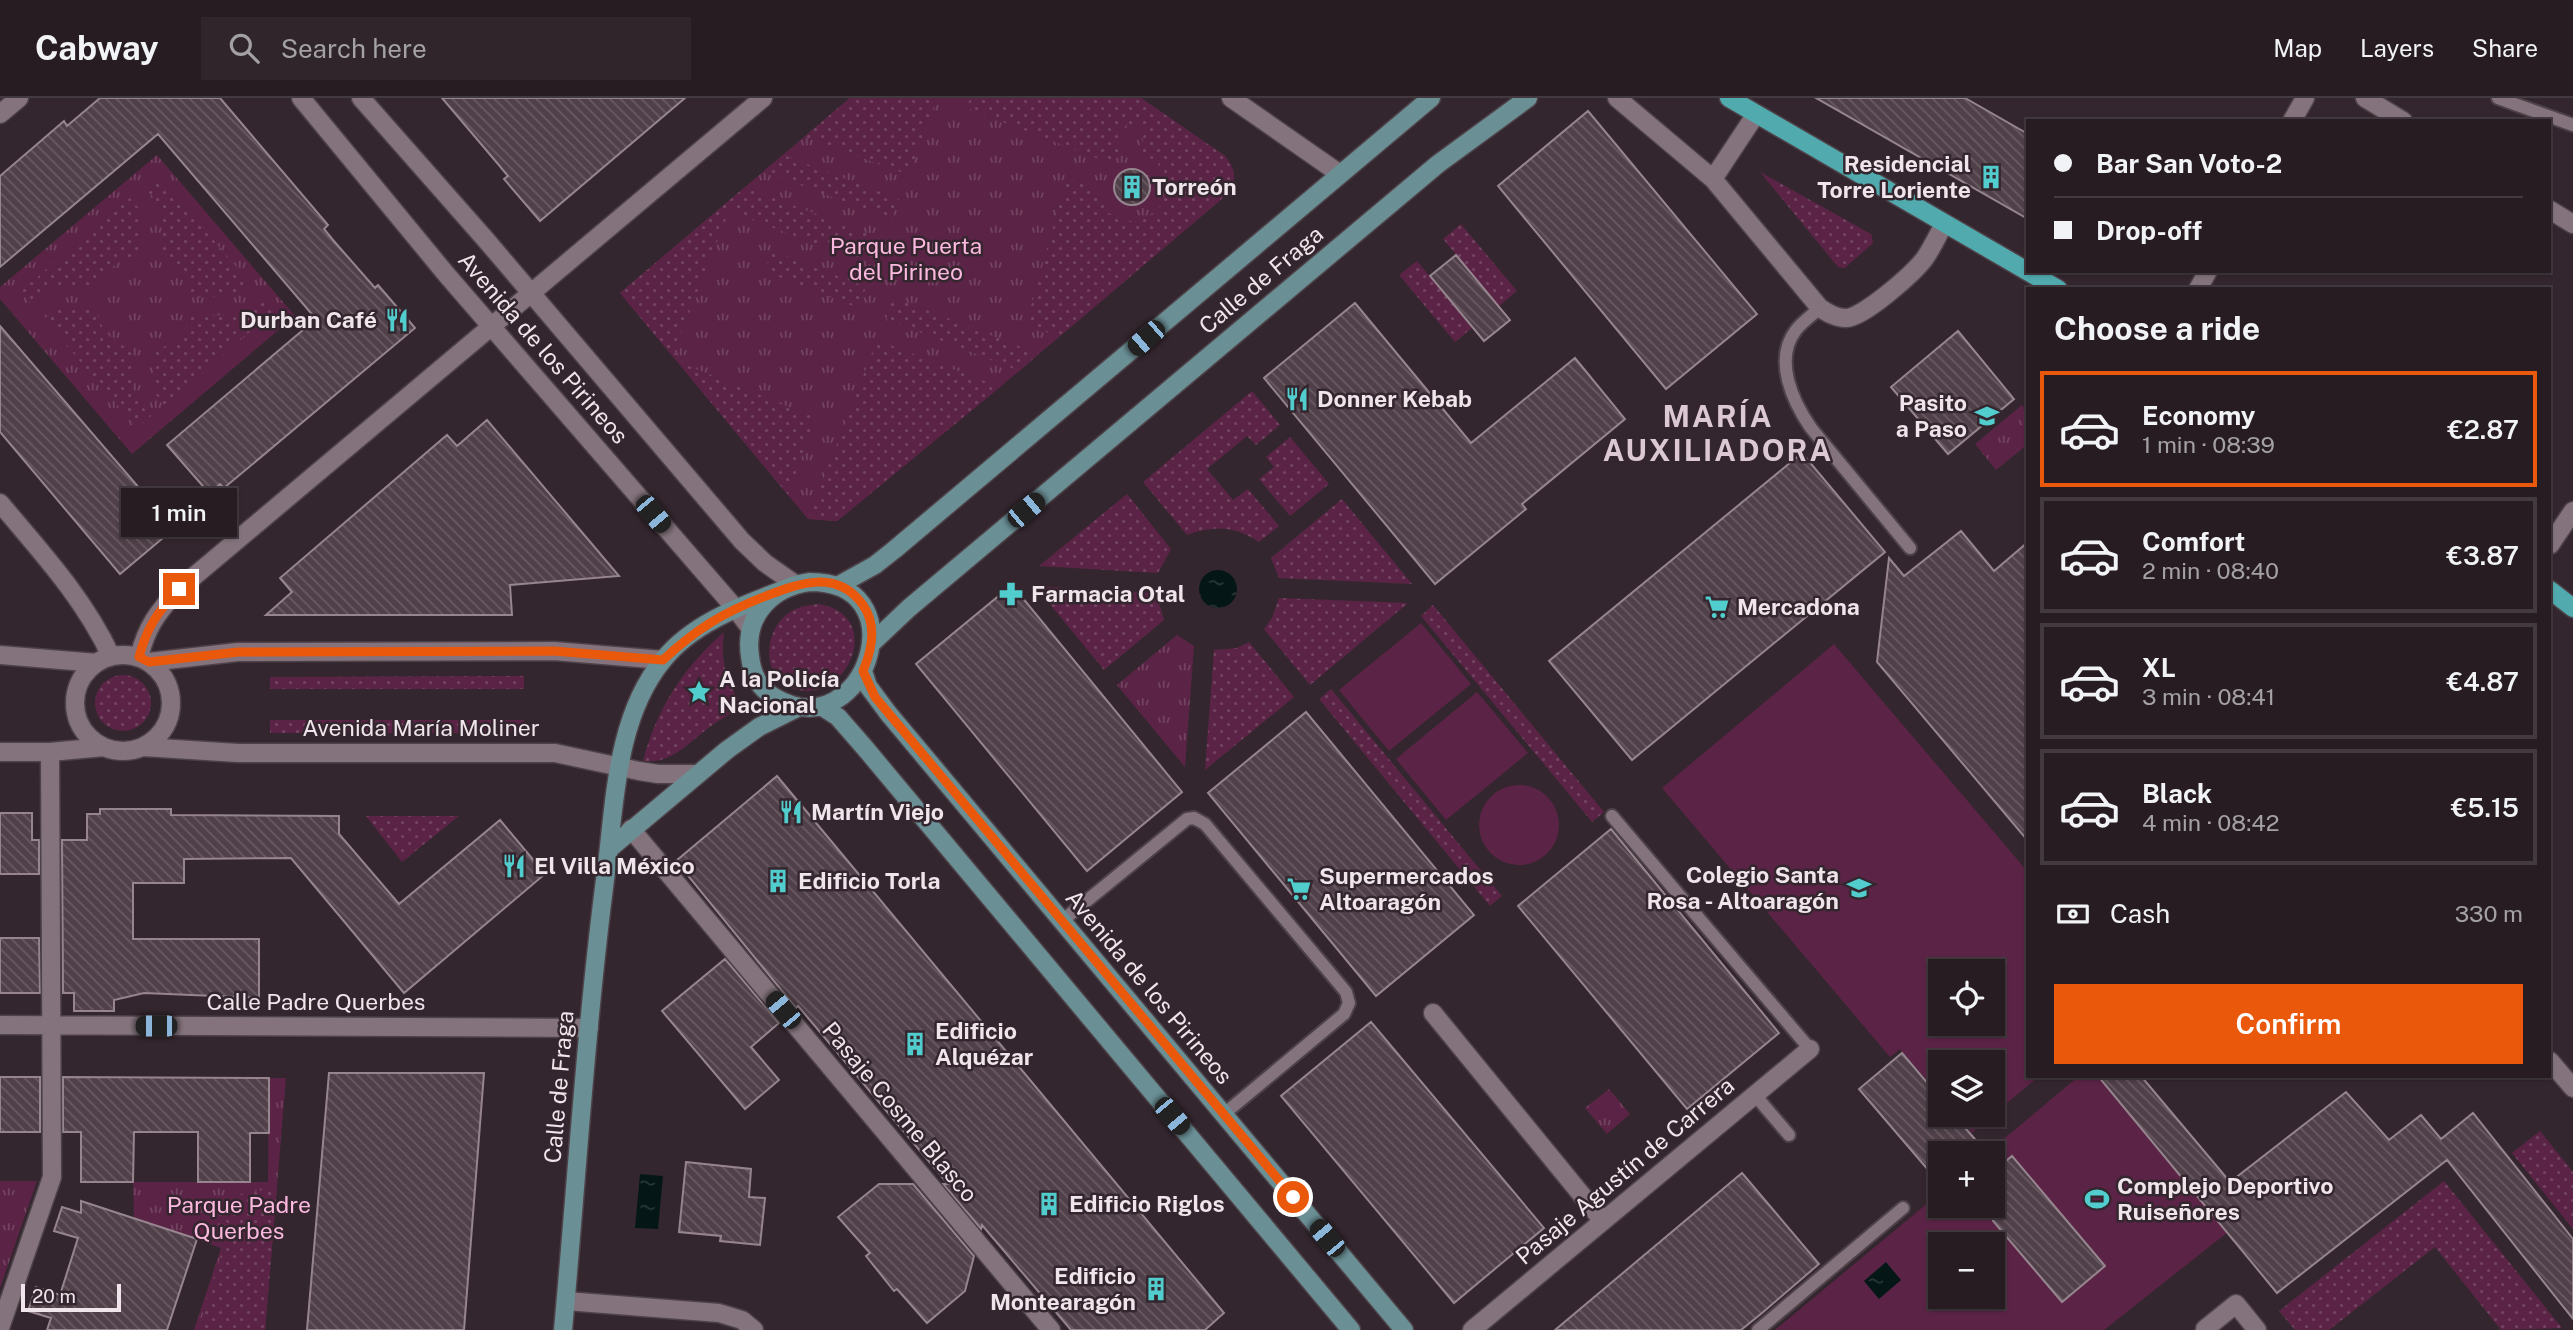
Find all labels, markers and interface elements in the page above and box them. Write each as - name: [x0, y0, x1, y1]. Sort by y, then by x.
- search box: [201, 17, 691, 80]
- text: Cabway: [35, 29, 159, 67]
- icon: search: [225, 29, 263, 67]
- text: Search here: [281, 33, 427, 64]
- text: Map: [2273, 34, 2322, 62]
- text: Layers: [2360, 34, 2434, 62]
- text: Share: [2472, 34, 2538, 62]
- text: Bar San Voto-2: [2096, 148, 2282, 179]
- place label: Residencial Torre Loriente: [1817, 150, 1971, 203]
- building icon: Residencial Torre Loriente: [1977, 163, 2005, 191]
- building icon: Torreón: [1118, 173, 1146, 201]
- place label: Torreón: [1152, 173, 1237, 200]
- text: Drop-off: [2096, 215, 2202, 246]
- street label: Calle de Fraga: [1193, 220, 1328, 339]
- park label: Parque Puerta del Pirineo: [830, 232, 982, 285]
- street label: Avenida de los Pirineos: [453, 246, 634, 449]
- place label: Durban Café: [240, 306, 377, 333]
- restaurant icon: Durban Café: [383, 306, 411, 334]
- text: Choose a ride: [2054, 310, 2260, 347]
- car: [1124, 316, 1169, 360]
- restaurant icon: Donner Kebab: [1283, 385, 1311, 413]
- place label: Donner Kebab: [1317, 385, 1472, 412]
- place label: Pasito a Paso: [1896, 389, 1967, 442]
- district label: MARÍA AUXILIADORA: [1603, 398, 1833, 468]
- icon: car: [2058, 398, 2121, 461]
- text: Economy: [2142, 400, 2255, 431]
- school or university icon: Pasito a Paso: [1973, 402, 2001, 430]
- text: €2.87: [2447, 414, 2519, 445]
- text: 1 min · 08:39: [2142, 431, 2275, 458]
- callout: 1 min: [121, 488, 237, 536]
- car: [1004, 488, 1049, 532]
- car: [632, 491, 675, 537]
- text: 1 min: [152, 499, 206, 526]
- icon: car: [2058, 524, 2121, 587]
- text: Comfort: [2142, 526, 2245, 557]
- text: €3.87: [2447, 540, 2519, 571]
- text: 2 min · 08:40: [2142, 557, 2279, 584]
- route end: [163, 573, 195, 605]
- pharmacy icon: Farmacia Otal: [997, 580, 1025, 608]
- place label: Farmacia Otal: [1031, 580, 1185, 607]
- supermarket icon: Mercadona: [1703, 593, 1731, 621]
- place label: Mercadona: [1737, 593, 1860, 620]
- icon: car: [2058, 650, 2121, 713]
- text: XL: [2142, 652, 2176, 683]
- place label: A la Policía Nacional: [719, 665, 840, 718]
- text: €4.87: [2447, 666, 2519, 697]
- place icon: A la Policía Nacional: [685, 678, 713, 706]
- text: 3 min · 08:41: [2142, 683, 2275, 710]
- street label: Avenida María Moliner: [302, 714, 540, 741]
- icon: car: [2058, 776, 2121, 839]
- text: Black: [2142, 778, 2212, 809]
- text: €5.15: [2451, 792, 2519, 823]
- restaurant icon: Martín Viejo: [777, 798, 805, 826]
- place label: Martín Viejo: [811, 798, 944, 825]
- text: 4 min · 08:42: [2142, 809, 2279, 836]
- restaurant icon: El Villa México: [500, 852, 528, 880]
- place label: El Villa México: [534, 852, 695, 879]
- place label: Colegio Santa Rosa - Altoaragón: [1646, 861, 1839, 914]
- place label: Supermercados Altoaragón: [1319, 862, 1494, 915]
- building icon: Edificio Torla: [764, 867, 792, 895]
- place label: Edificio Torla: [798, 867, 941, 894]
- school or university icon: Colegio Santa Rosa - Altoaragón: [1845, 874, 1873, 902]
- supermarket icon: Supermercados Altoaragón: [1285, 875, 1313, 903]
- street label: Avenida de los Pirineos: [1060, 884, 1238, 1089]
- icon: cash: [2054, 895, 2092, 933]
- text: Cash: [2110, 898, 2170, 929]
- text: 330 m: [2455, 900, 2523, 927]
- map controls: [1928, 959, 2005, 1309]
- button: locate: [1928, 959, 2005, 1036]
- button: Confirm: [2054, 984, 2523, 1064]
- car: [762, 987, 805, 1033]
- street label: Calle Padre Querbes: [206, 988, 426, 1015]
- street label: Calle de Fraga: [538, 1009, 579, 1165]
- car: [136, 1016, 178, 1037]
- street label: Pasaje Cosme Blasco: [817, 1016, 984, 1207]
- place label: Edificio Alquézar: [935, 1017, 1033, 1070]
- building icon: Edificio Alquézar: [901, 1030, 929, 1058]
- button: layers: [1928, 1050, 2005, 1127]
- street label: Pasaje Agustín de Carrera: [1510, 1071, 1739, 1270]
- car: [1151, 1093, 1194, 1139]
- button: +: [1928, 1141, 2005, 1218]
- place label: Complejo Deportivo Ruiseñores: [2117, 1172, 2333, 1225]
- route start: [1277, 1181, 1309, 1213]
- sports icon: Complejo Deportivo Ruiseñores: [2083, 1185, 2111, 1213]
- building icon: Edificio Riglos: [1035, 1190, 1063, 1218]
- place label: Edificio Riglos: [1069, 1190, 1225, 1217]
- park label: Parque Padre Querbes: [167, 1191, 311, 1244]
- car: [1306, 1215, 1349, 1261]
- button: −: [1928, 1232, 2005, 1309]
- place label: Edificio Montearagón: [990, 1262, 1136, 1315]
- building icon: Edificio Montearagón: [1142, 1275, 1170, 1303]
- scale bar: [21, 1281, 121, 1313]
- text: 20 m: [32, 1285, 76, 1307]

